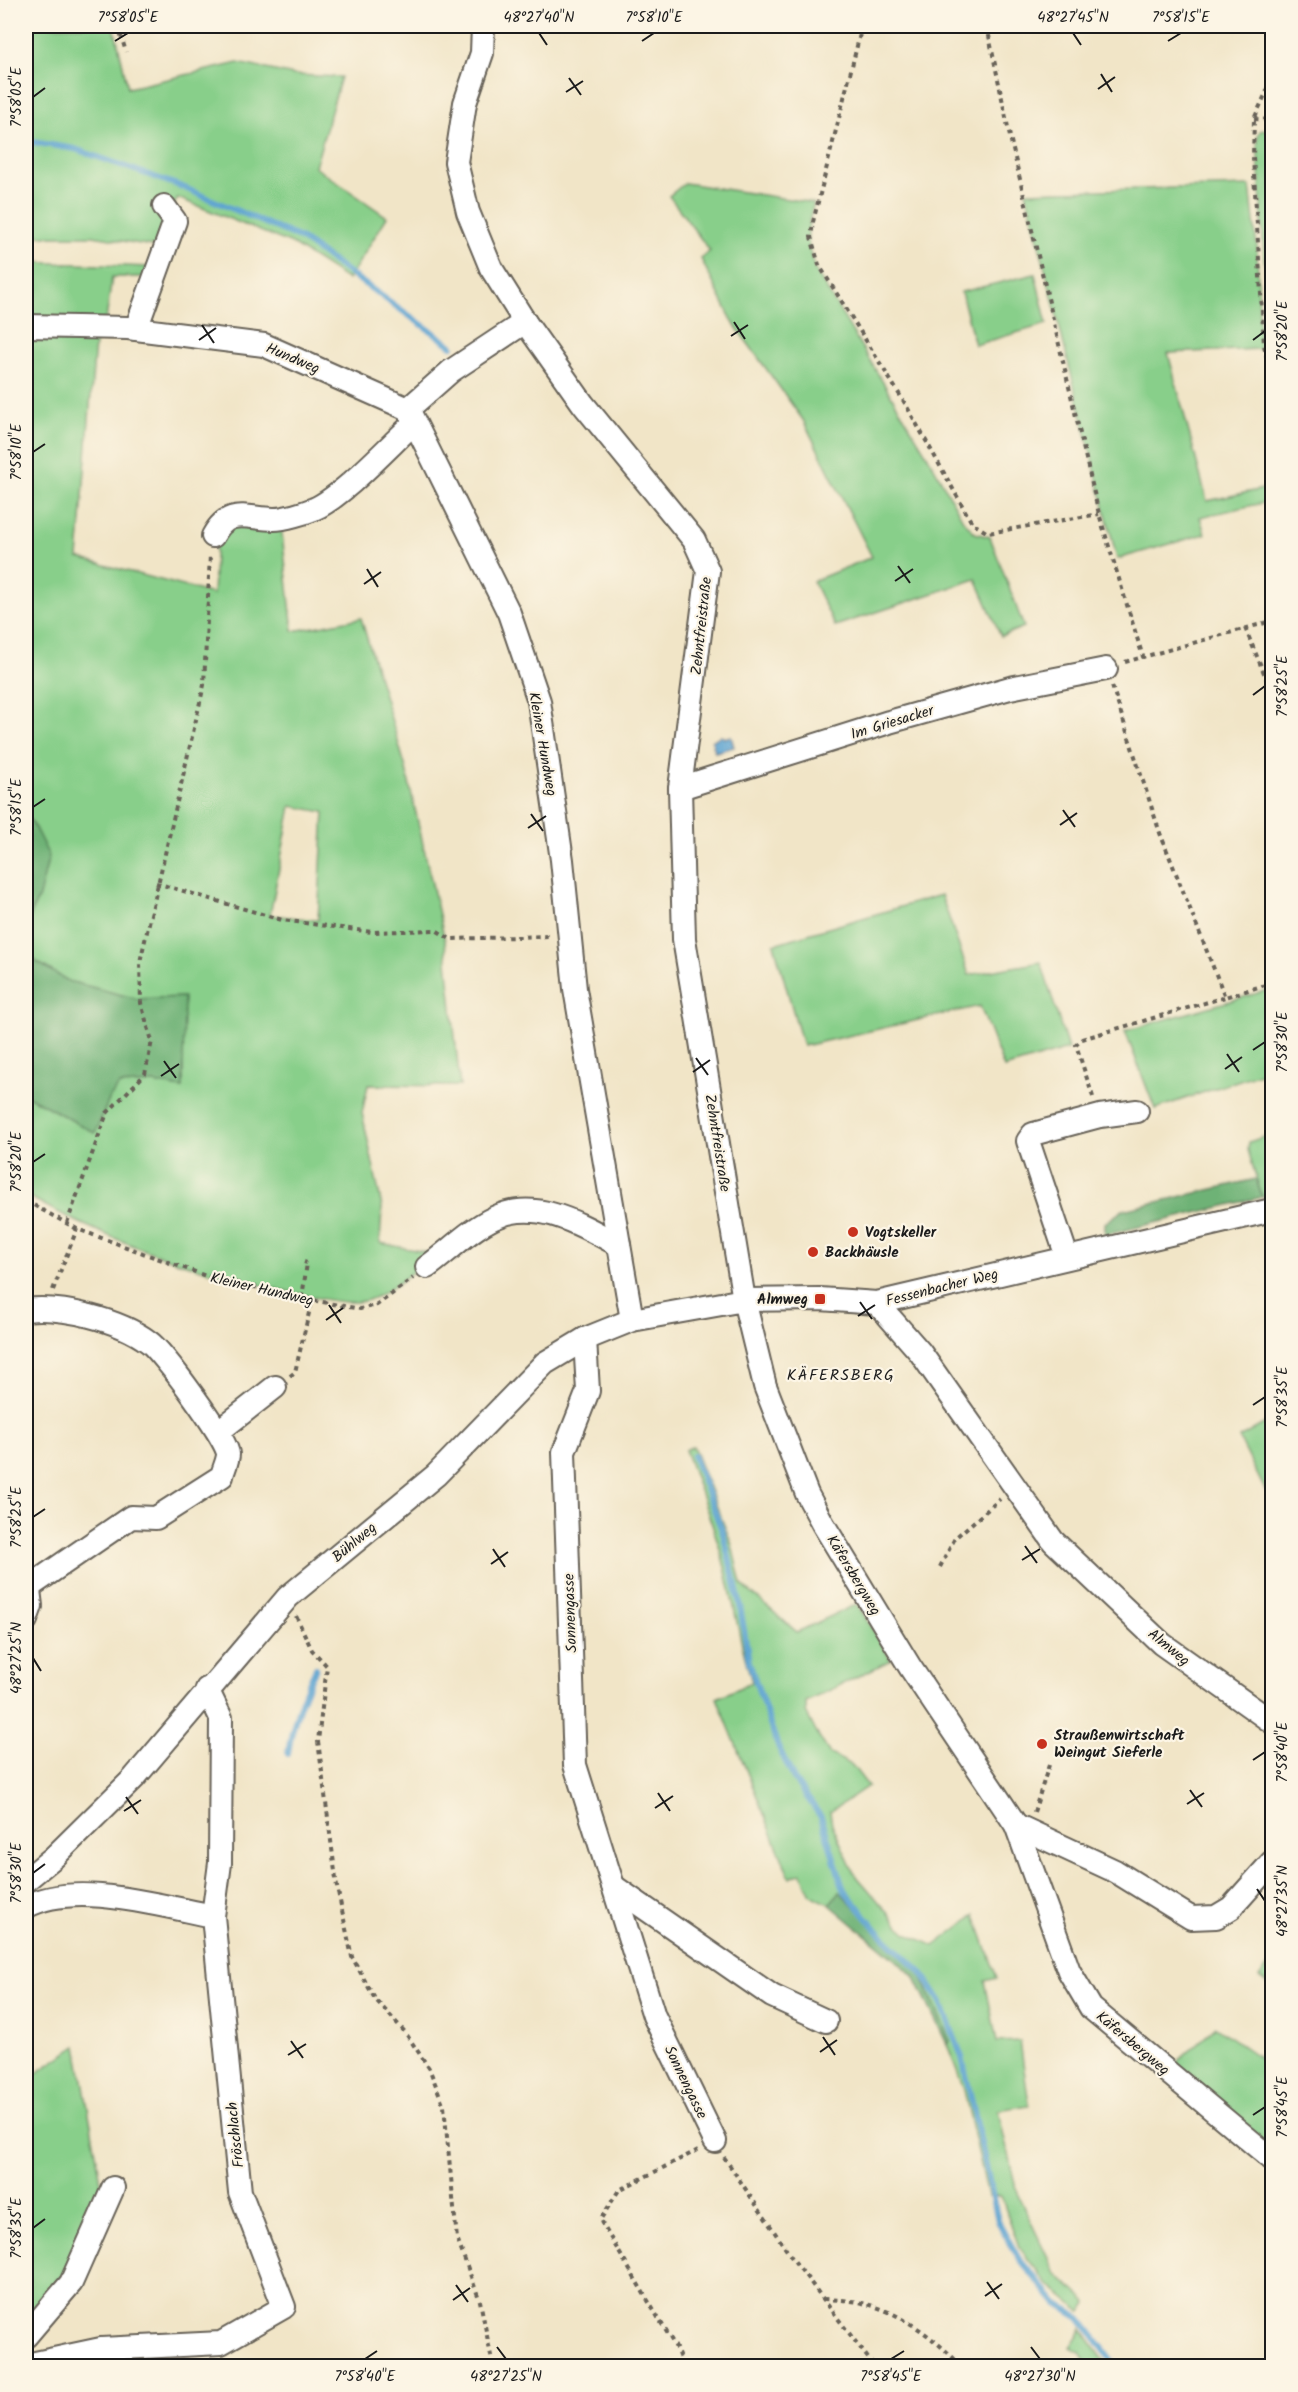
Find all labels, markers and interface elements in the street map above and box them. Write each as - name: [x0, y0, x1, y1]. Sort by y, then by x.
- text: 7°58'05"E: [98, 6, 159, 30]
- text: 48°27'40"N: [503, 6, 575, 30]
- text: 7°58'10"E: [625, 6, 684, 30]
- text: 48°27'45"N: [1037, 6, 1109, 30]
- text: 7°58'15"E: [1152, 6, 1211, 30]
- text: 7°58'05"E: [5, 66, 29, 127]
- text: 7°58'20"E: [1271, 299, 1295, 362]
- street label: Hundweg: [262, 337, 323, 381]
- text: 7°58'10"E: [5, 422, 29, 481]
- street label: Zehntfreistraße: [685, 576, 719, 676]
- text: 7°58'25"E: [1271, 654, 1295, 717]
- street label: Kleiner Hundweg: [521, 690, 563, 798]
- street label: Im Griesacker: [848, 699, 938, 747]
- text: 7°58'15"E: [5, 777, 29, 836]
- text: 7°58'30"E: [1271, 1010, 1295, 1073]
- street label: Zehntfreistraße: [697, 1093, 737, 1194]
- text: 7°58'20"E: [5, 1130, 29, 1193]
- place label: Vogtskeller: [865, 1221, 937, 1245]
- marker: Vogtskeller: [846, 1225, 860, 1239]
- place label: Backhäusle: [825, 1241, 899, 1265]
- marker: Backhäusle: [806, 1245, 820, 1259]
- street label: Fessenbacher Weg: [884, 1262, 1001, 1314]
- street label: Kleiner Hundweg: [208, 1266, 316, 1314]
- place label: Almweg: [757, 1288, 808, 1312]
- marker: Almweg: [813, 1292, 827, 1306]
- district label: KÄFERSBERG: [787, 1363, 895, 1388]
- text: 7°58'35"E: [1271, 1365, 1295, 1428]
- text: 7°58'25"E: [5, 1485, 29, 1548]
- street label: Bühlweg: [327, 1517, 382, 1569]
- street label: Käfersbergweg: [820, 1531, 887, 1620]
- street label: Sonnengasse: [558, 1573, 584, 1653]
- text: 48°27'25"N: [5, 1622, 29, 1694]
- street label: Almweg: [1142, 1623, 1195, 1672]
- text: 7°58'40"E: [1271, 1720, 1295, 1782]
- place label: Straußenwirtschaft Weingut Sieferle: [1054, 1724, 1185, 1765]
- marker: Straußenwirtschaft Weingut Sieferle: [1035, 1737, 1049, 1751]
- text: 7°58'30"E: [5, 1841, 29, 1904]
- text: 48°27'35"N: [1271, 1865, 1295, 1937]
- street label: Käfersbergweg: [1090, 2006, 1175, 2082]
- street label: Sonnengasse: [657, 2042, 713, 2124]
- text: 7°58'45"E: [1271, 2075, 1295, 2138]
- street label: Fröschlach: [221, 2101, 251, 2169]
- text: 7°58'35"E: [5, 2196, 29, 2259]
- text: 7°58'40"E: [335, 2365, 397, 2389]
- text: 48°27'25"N: [470, 2365, 542, 2389]
- text: 7°58'45"E: [860, 2365, 923, 2389]
- text: 48°27'30"N: [1004, 2365, 1076, 2389]

